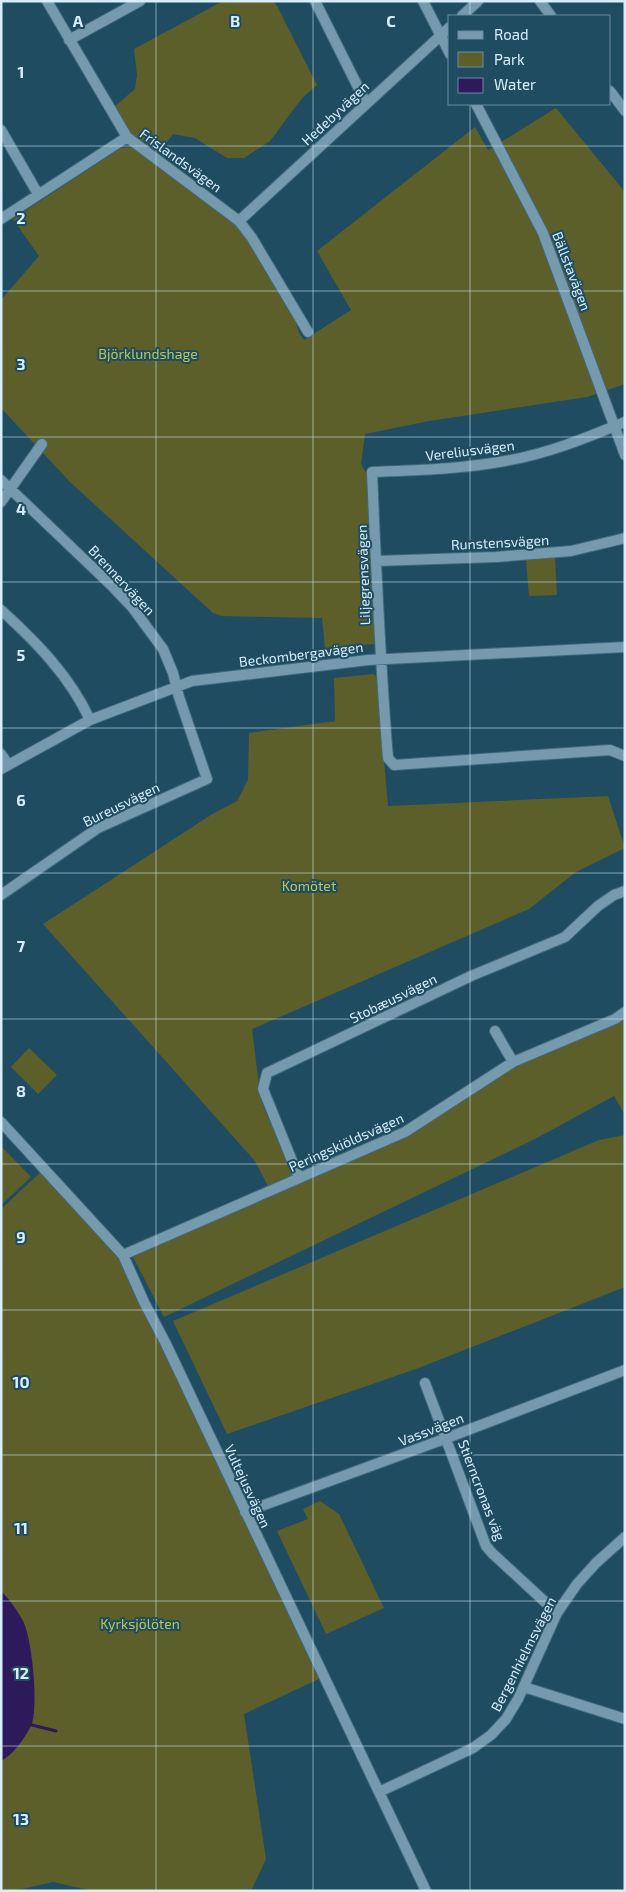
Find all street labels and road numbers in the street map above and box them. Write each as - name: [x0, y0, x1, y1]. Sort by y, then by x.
- street label: Hedebyvägen: [298, 77, 372, 149]
- street label: Frislandsvägen: [137, 125, 225, 195]
- street label: Bällstavägen: [549, 229, 595, 313]
- street label: Vereliusvägen: [425, 436, 515, 464]
- street label: Liljegrensvägen: [353, 525, 373, 625]
- street label: Runstensvägen: [450, 531, 550, 553]
- street label: Brennervägen: [85, 541, 159, 619]
- street label: Beckombergavägen: [238, 638, 364, 670]
- street label: Bureusvägen: [80, 778, 162, 830]
- street label: Stobæusvägen: [347, 970, 439, 1026]
- street label: Peringskiöldsvägen: [286, 1109, 406, 1175]
- street label: Vassvägen: [396, 1409, 466, 1449]
- street label: Stierncronas väg: [455, 1437, 509, 1543]
- street label: Vultejusvägen: [221, 1442, 275, 1530]
- street label: Bergenhielmsvägen: [487, 1594, 559, 1714]

